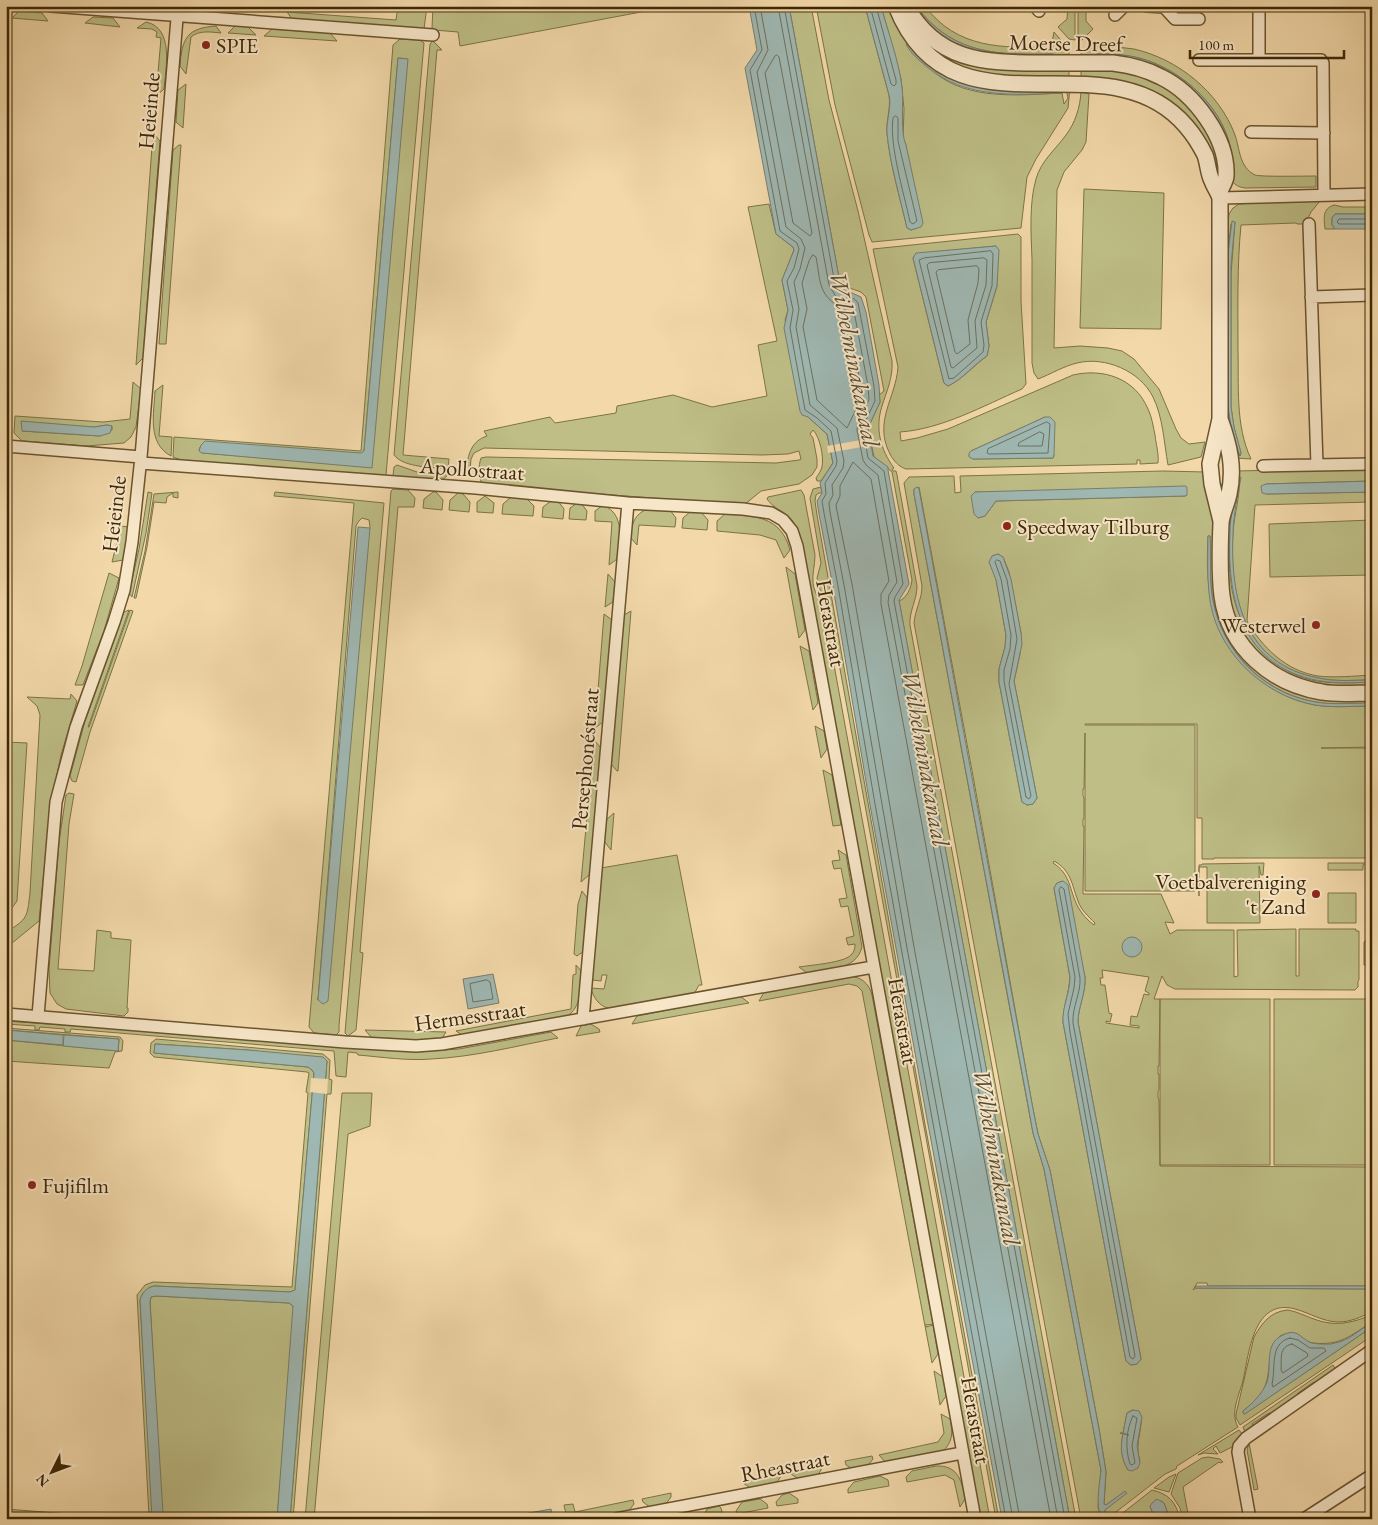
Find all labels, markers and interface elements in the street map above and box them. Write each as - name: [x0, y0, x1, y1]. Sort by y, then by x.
- street label: Moerse Dreef: [1009, 28, 1126, 59]
- scale bar: [1190, 28, 1344, 60]
- place label: SPIE: [216, 31, 258, 60]
- text: 100 m: [1198, 35, 1235, 54]
- marker: SPIE: [200, 39, 212, 51]
- street label: Heieinde: [131, 71, 167, 151]
- water label: Wilhelminakanaal: [823, 268, 887, 451]
- street label: Apollostraat: [418, 451, 525, 487]
- street label: Heieinde: [95, 474, 133, 554]
- place label: Speedway Tilburg: [1017, 512, 1170, 541]
- marker: Speedway Tilburg: [1001, 520, 1013, 532]
- street label: Herastraat: [809, 577, 853, 669]
- place label: Westerwel: [1221, 611, 1306, 640]
- marker: Westerwel: [1310, 619, 1322, 631]
- water label: Wilhelminakanaal: [895, 667, 957, 850]
- street label: Persephonéstraat: [564, 687, 606, 831]
- place label: Voetbalvereniging 't Zand: [1155, 867, 1307, 921]
- marker: Voetbalvereniging 't Zand: [1310, 888, 1322, 900]
- street label: Herastraat: [881, 975, 925, 1067]
- street label: Hermesstraat: [412, 994, 528, 1038]
- water label: Wilhelminakanaal: [966, 1066, 1028, 1249]
- place label: Fujifilm: [42, 1171, 109, 1200]
- marker: Fujifilm: [26, 1179, 38, 1191]
- street label: Herastraat: [954, 1374, 998, 1466]
- street label: Rheastraat: [738, 1443, 832, 1489]
- north arrow: [28, 1448, 78, 1498]
- text: N: [31, 1470, 53, 1491]

